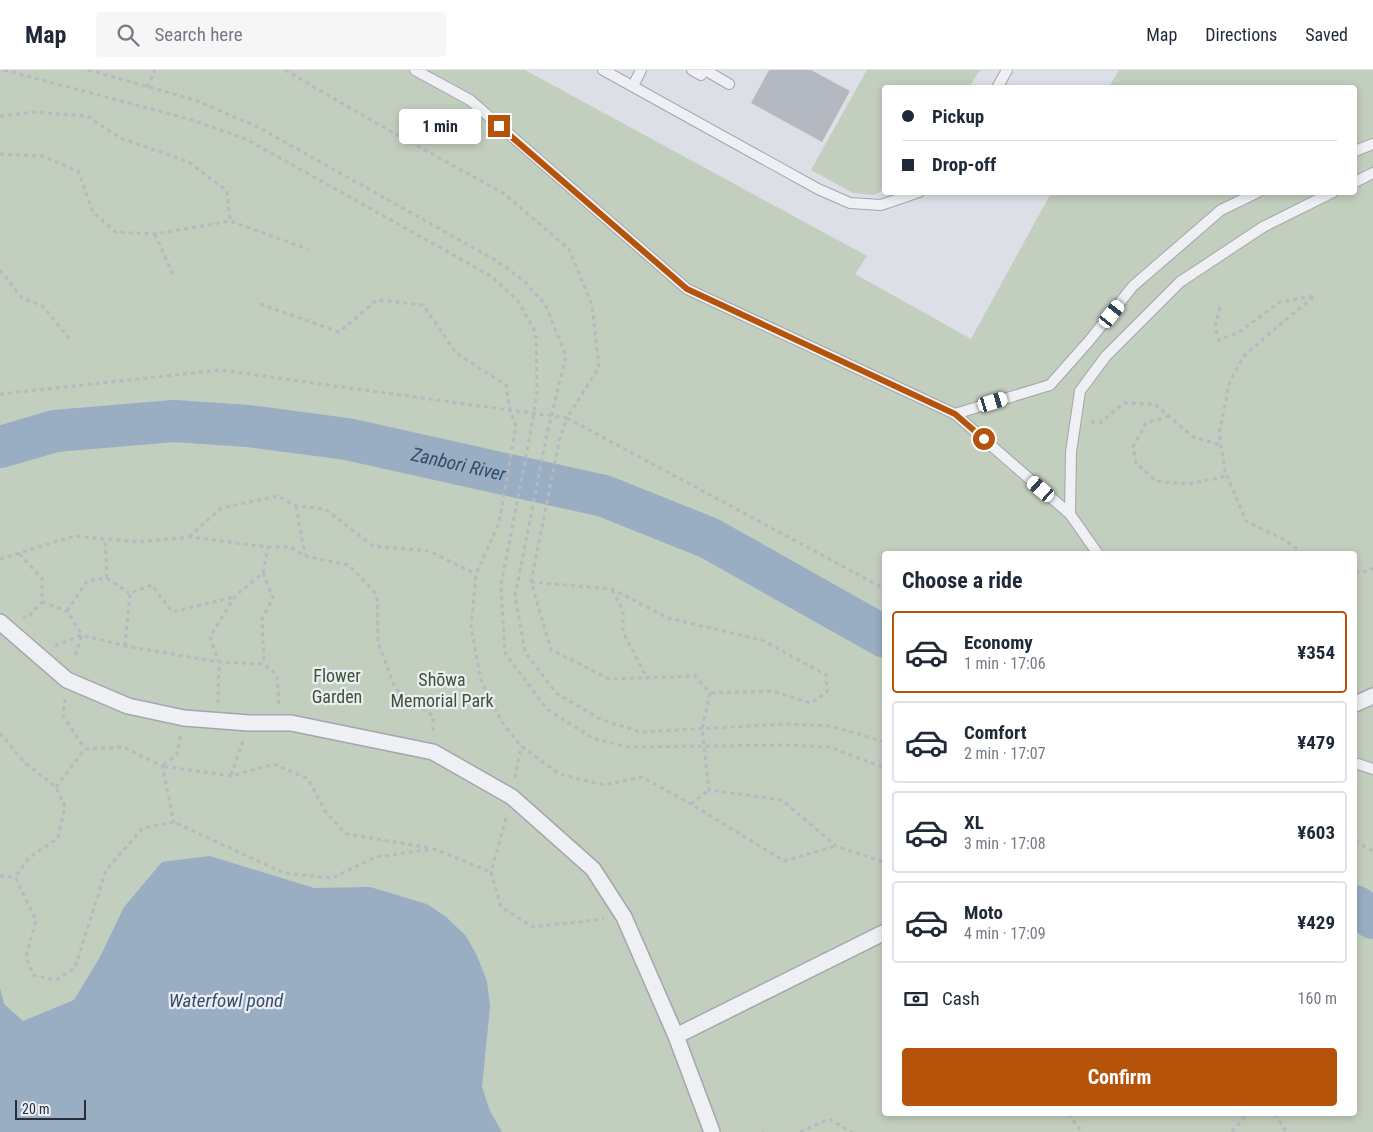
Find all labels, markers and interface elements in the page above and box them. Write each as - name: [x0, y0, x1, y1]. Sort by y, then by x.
- search box: [96, 12, 446, 57]
- text: Map: [25, 21, 66, 49]
- icon: search: [114, 21, 142, 49]
- text: Search here: [154, 23, 243, 46]
- text: Map: [1146, 24, 1177, 45]
- text: Directions: [1205, 24, 1277, 45]
- text: Saved: [1305, 24, 1348, 45]
- text: Pickup: [932, 105, 984, 128]
- callout: 1 min: [399, 108, 482, 144]
- route end: [488, 115, 510, 137]
- text: 1 min: [422, 117, 458, 136]
- text: Drop-off: [932, 153, 996, 176]
- car: [1096, 298, 1127, 330]
- car: [976, 390, 1009, 414]
- route start: [973, 428, 995, 450]
- water label: Zanbori River: [408, 442, 508, 485]
- car: [1024, 473, 1057, 505]
- text: Choose a ride: [902, 568, 1023, 593]
- icon: car: [904, 630, 949, 675]
- text: Economy: [964, 631, 1033, 654]
- text: ¥354: [1297, 641, 1335, 664]
- text: 1 min · 17:06: [964, 654, 1046, 673]
- park label: Flower Garden: [312, 665, 362, 707]
- park label: Shōwa Memorial Park: [390, 669, 494, 711]
- icon: car: [904, 720, 949, 765]
- text: Comfort: [964, 721, 1027, 744]
- text: ¥479: [1297, 731, 1335, 754]
- text: 2 min · 17:07: [964, 744, 1046, 763]
- icon: car: [904, 810, 949, 855]
- text: XL: [964, 811, 984, 834]
- text: ¥603: [1297, 821, 1335, 844]
- text: 3 min · 17:08: [964, 834, 1046, 853]
- icon: car: [904, 900, 949, 945]
- text: Moto: [964, 901, 1003, 924]
- text: ¥429: [1297, 911, 1335, 934]
- text: 4 min · 17:09: [964, 924, 1046, 943]
- icon: cash: [902, 985, 930, 1013]
- text: Cash: [942, 987, 980, 1010]
- water label: Waterfowl pond: [169, 989, 284, 1012]
- text: 160 m: [1298, 989, 1337, 1008]
- button: Confirm: [902, 1048, 1337, 1106]
- scale bar: [15, 1097, 86, 1120]
- text: 20 m: [22, 1101, 50, 1117]

